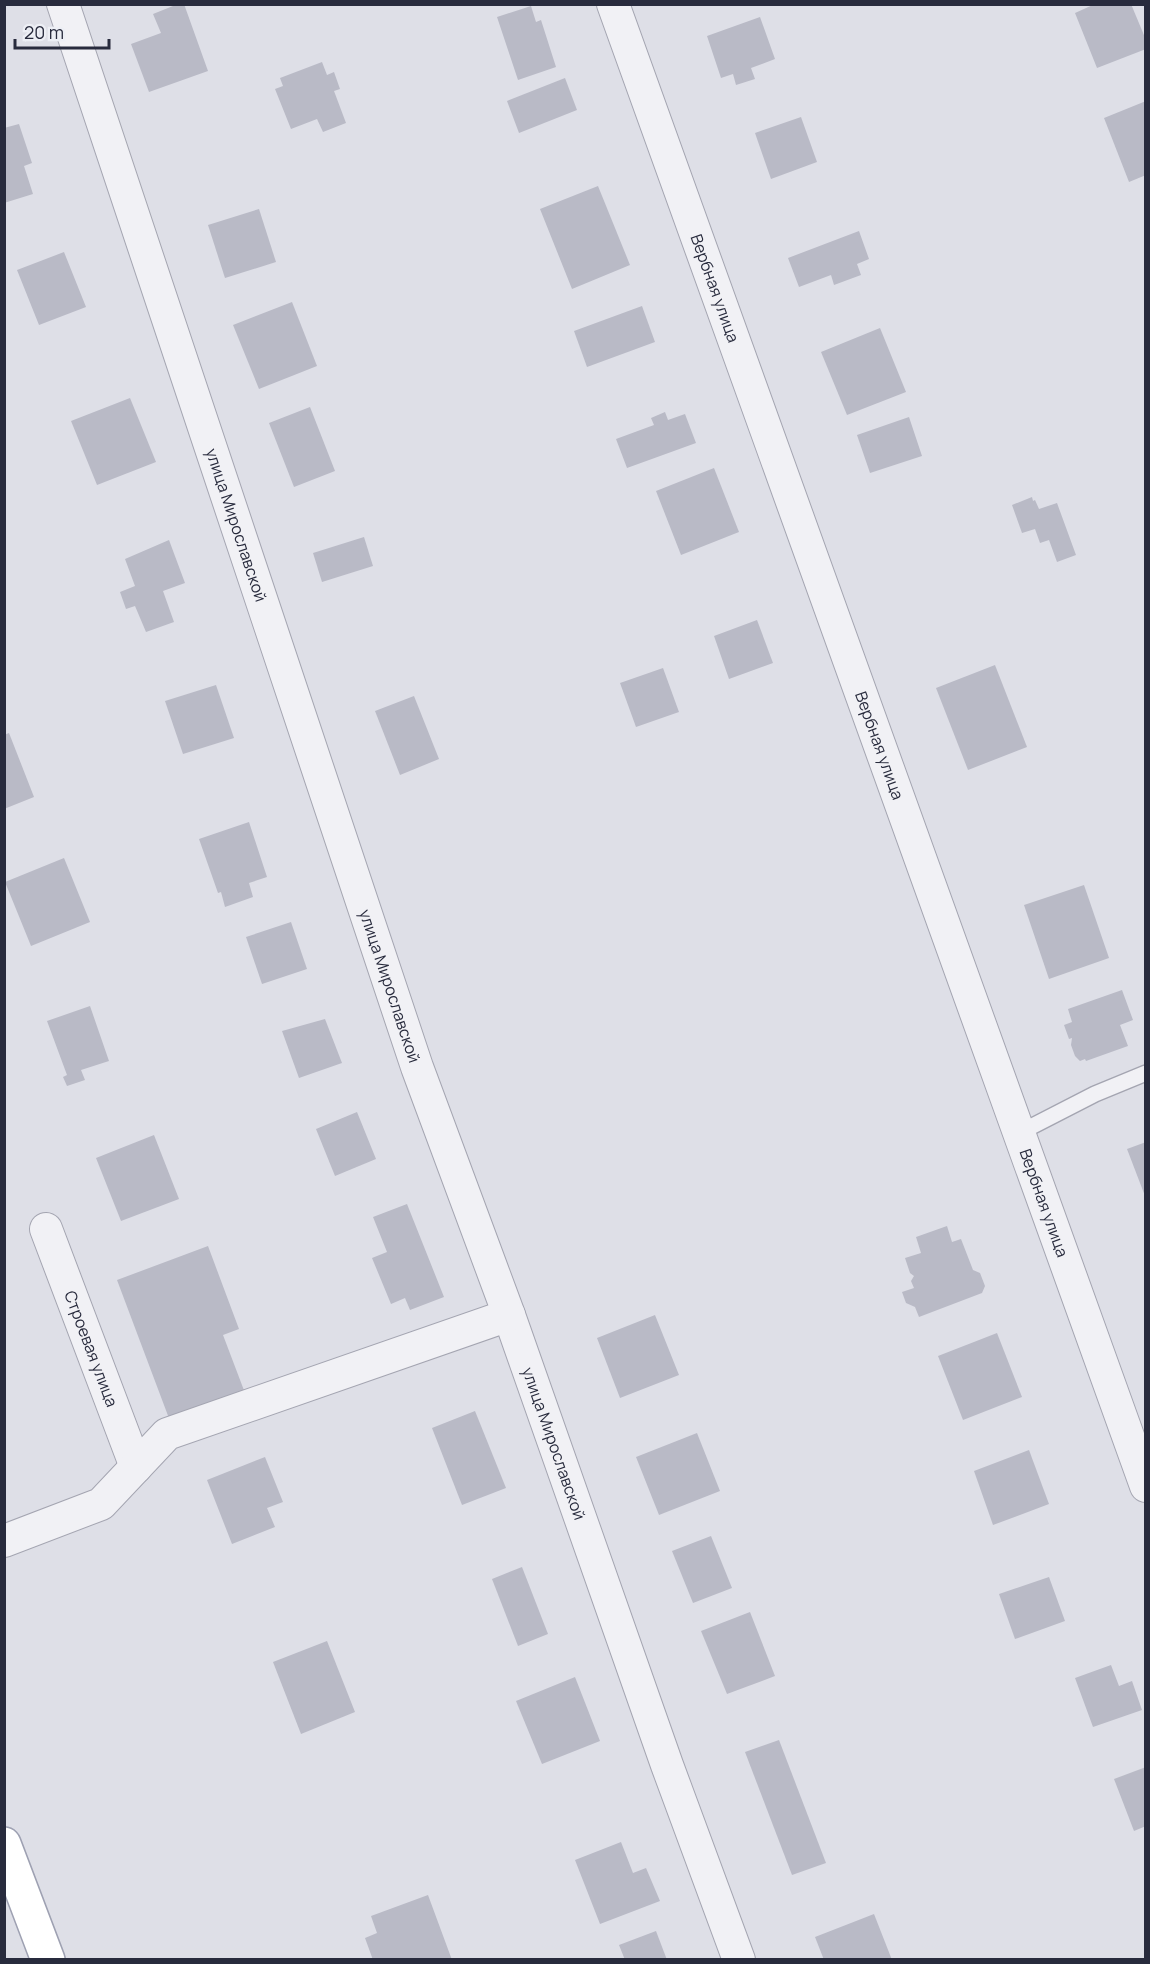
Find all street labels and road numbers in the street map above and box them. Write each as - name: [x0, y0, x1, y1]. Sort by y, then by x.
- street label: Вербная улица: [686, 231, 745, 345]
- street label: улица Мирославской: [201, 445, 272, 604]
- street label: Вербная улица: [850, 688, 909, 803]
- street label: улица Мирославской: [354, 906, 426, 1066]
- street label: Вербная улица: [1015, 1146, 1074, 1260]
- street label: Строевая улица: [59, 1287, 123, 1410]
- street label: улица Мирославской: [517, 1364, 591, 1523]

